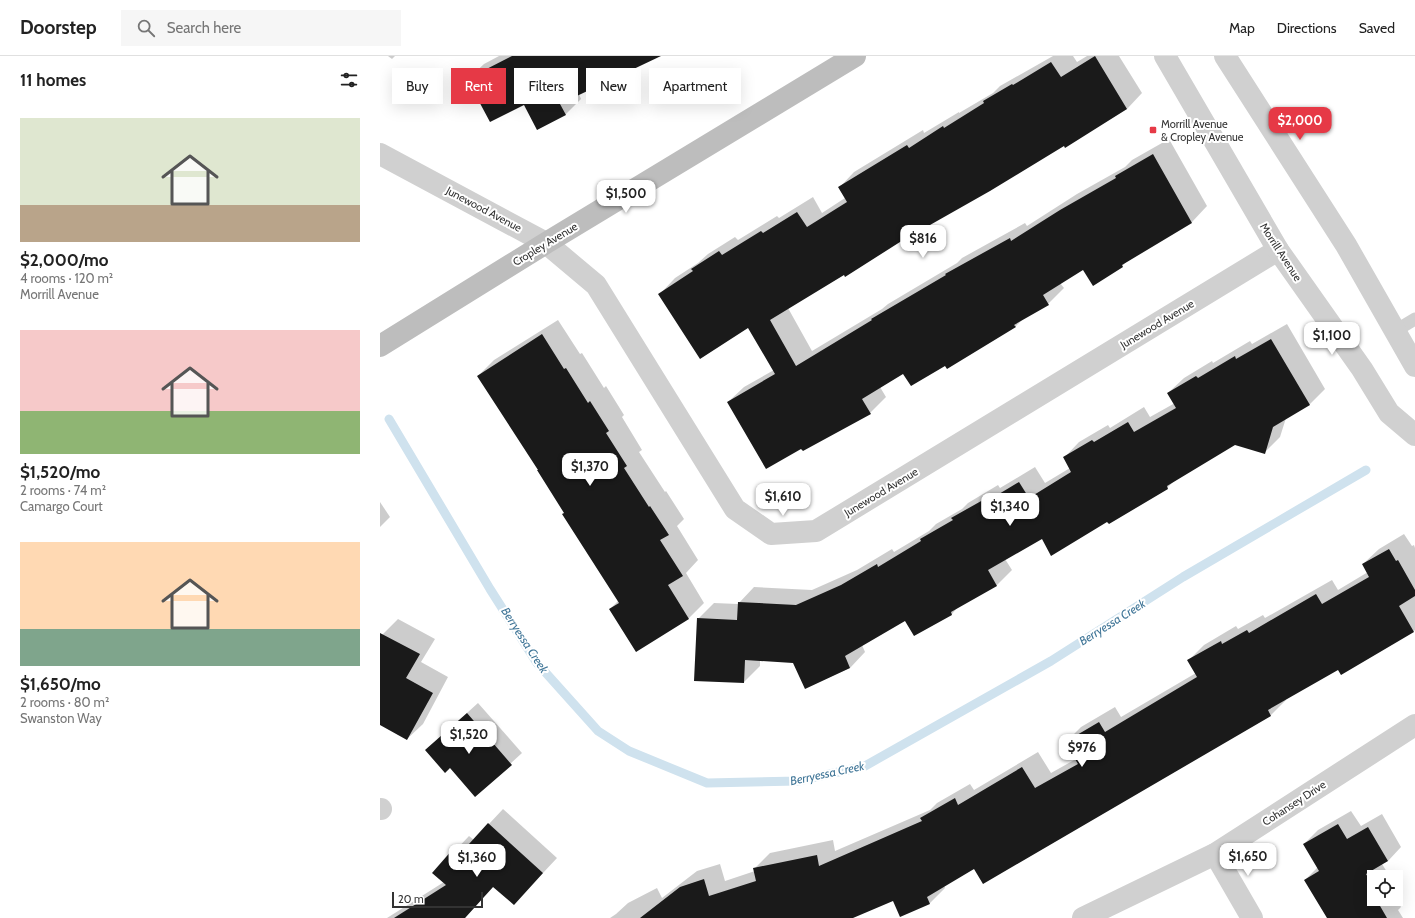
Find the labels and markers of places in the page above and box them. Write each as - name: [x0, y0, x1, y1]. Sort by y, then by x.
- pin: $2,000: [1267, 107, 1333, 141]
- place label: Morrill Avenue & Cropley Avenue: [1161, 117, 1244, 144]
- marker: Morrill Avenue & Cropley Avenue: [1148, 125, 1158, 135]
- pin: $1,500: [593, 180, 659, 214]
- pin: $816: [899, 225, 947, 259]
- pin: $1,100: [1299, 322, 1365, 356]
- pin: $1,370: [557, 453, 623, 487]
- pin: $1,610: [750, 483, 816, 517]
- pin: $1,340: [977, 493, 1043, 527]
- pin: $1,520: [436, 721, 502, 755]
- pin: $976: [1058, 734, 1106, 768]
- pin: $1,650: [1215, 843, 1281, 877]
- pin: $1,360: [444, 844, 510, 878]

